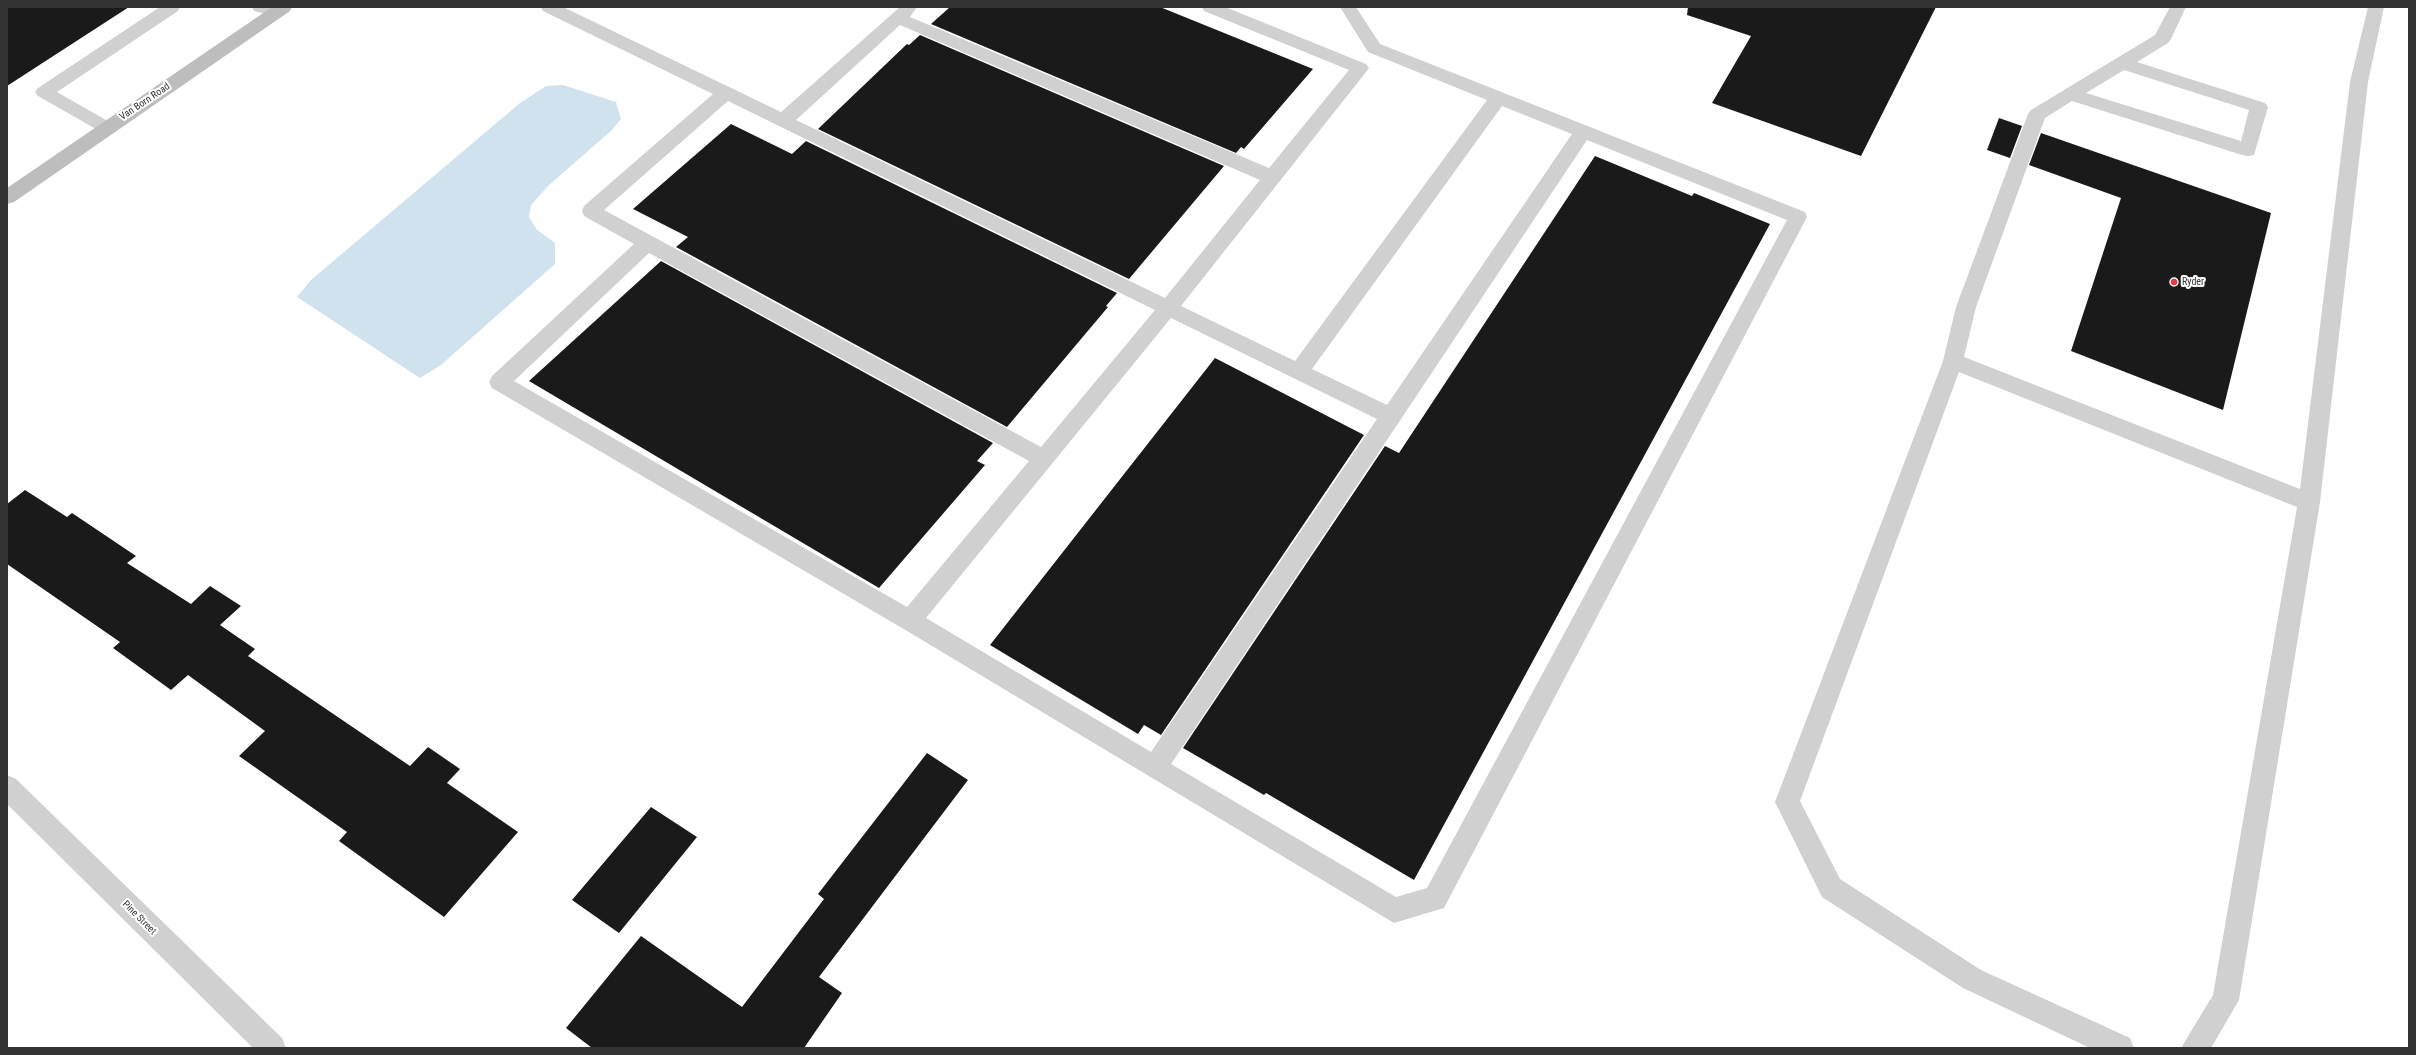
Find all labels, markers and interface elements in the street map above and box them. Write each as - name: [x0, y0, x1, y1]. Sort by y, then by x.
- street label: Van Born Road: [118, 81, 172, 123]
- place label: Ryder: [2182, 276, 2204, 288]
- marker: Ryder: [2169, 277, 2179, 287]
- street label: Pine Street: [120, 899, 158, 937]

